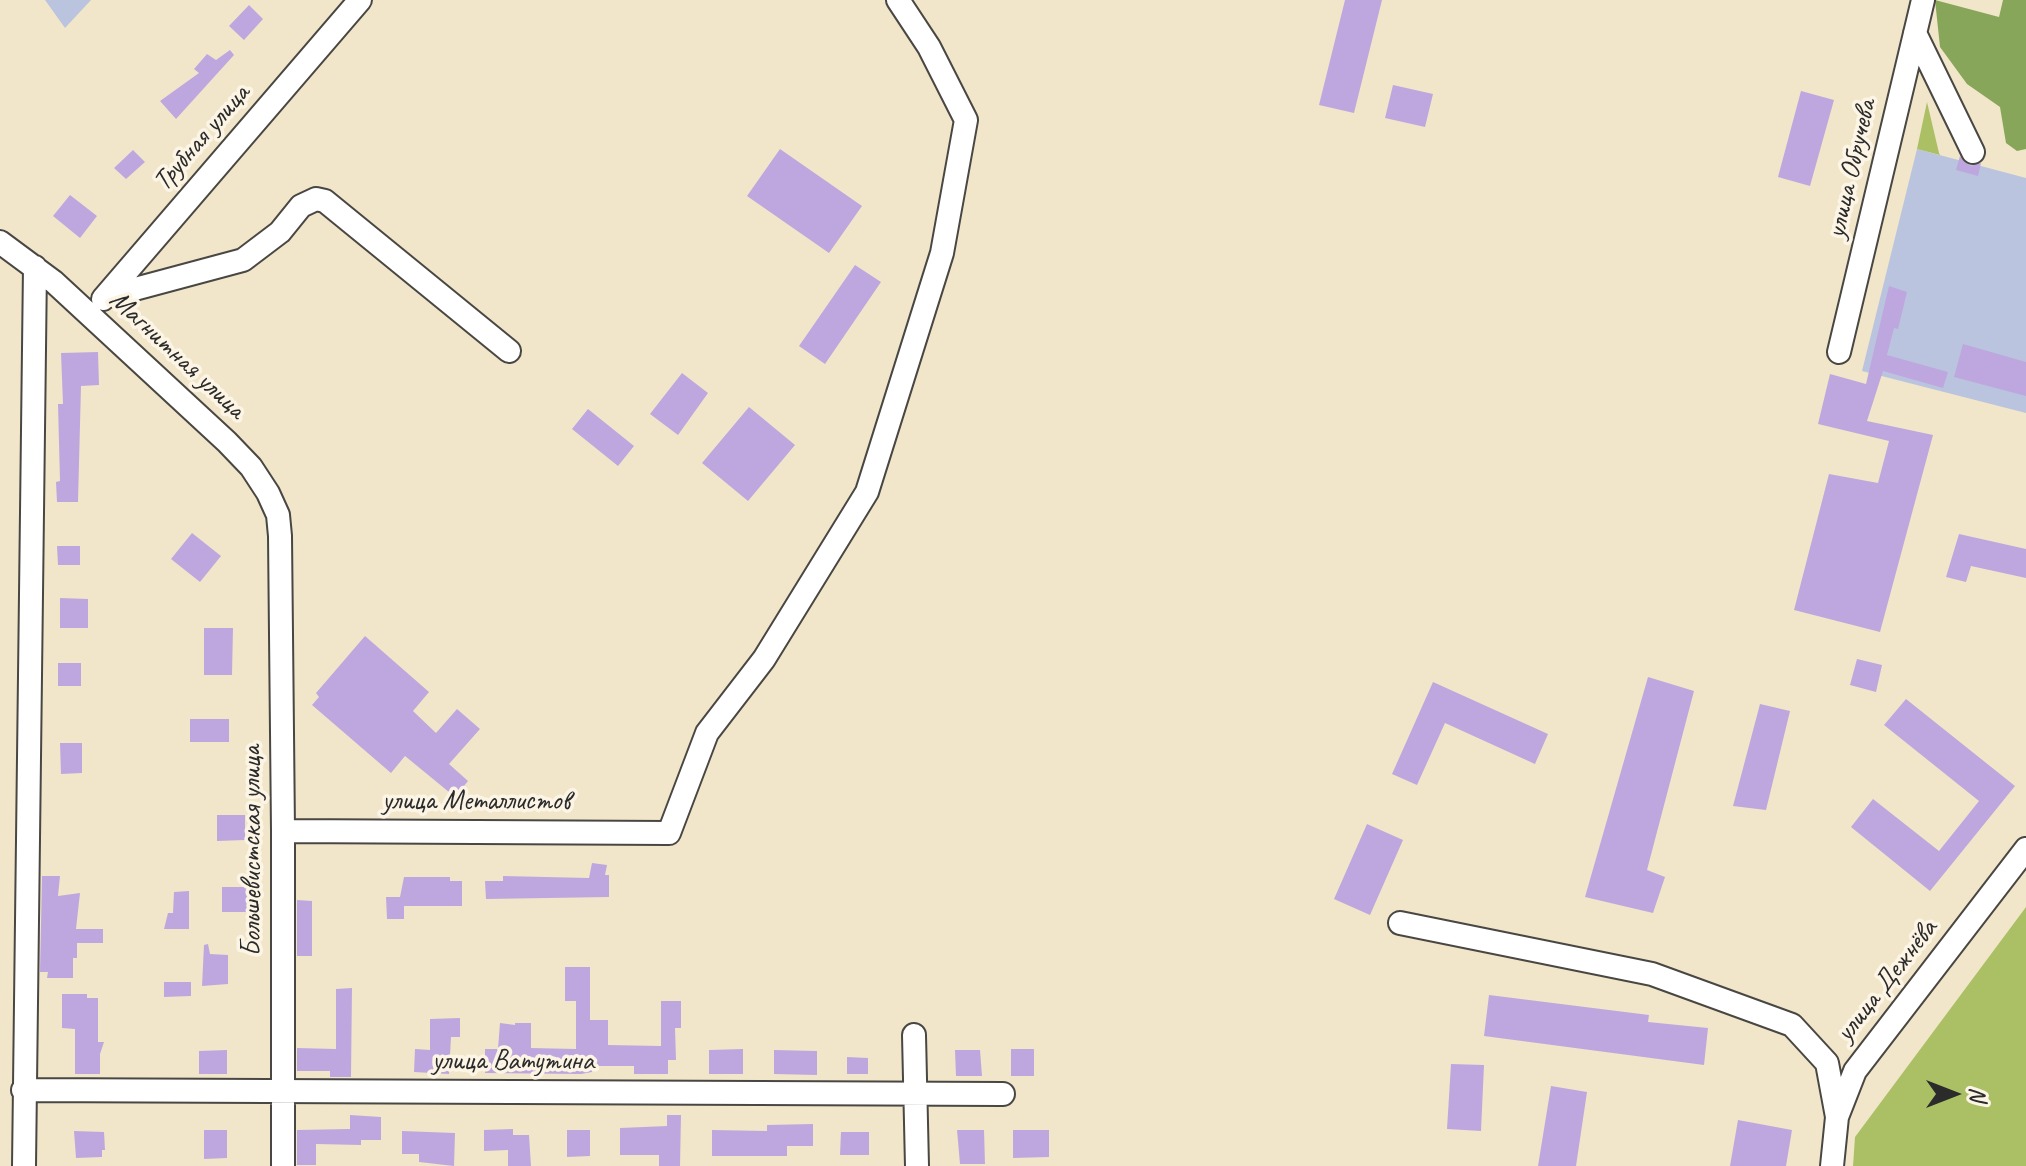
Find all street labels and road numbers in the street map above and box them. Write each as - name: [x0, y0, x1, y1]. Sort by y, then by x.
- street label: Трубная улица: [147, 78, 257, 198]
- street label: улица Обручева: [1820, 96, 1884, 242]
- street label: Магнитная улица: [102, 284, 252, 426]
- street label: Большевистская улица: [236, 746, 270, 956]
- street label: улица Металлистов: [382, 785, 570, 819]
- street label: улица Дежнёва: [1829, 913, 1945, 1049]
- street label: улица Ватутина: [432, 1045, 594, 1079]

